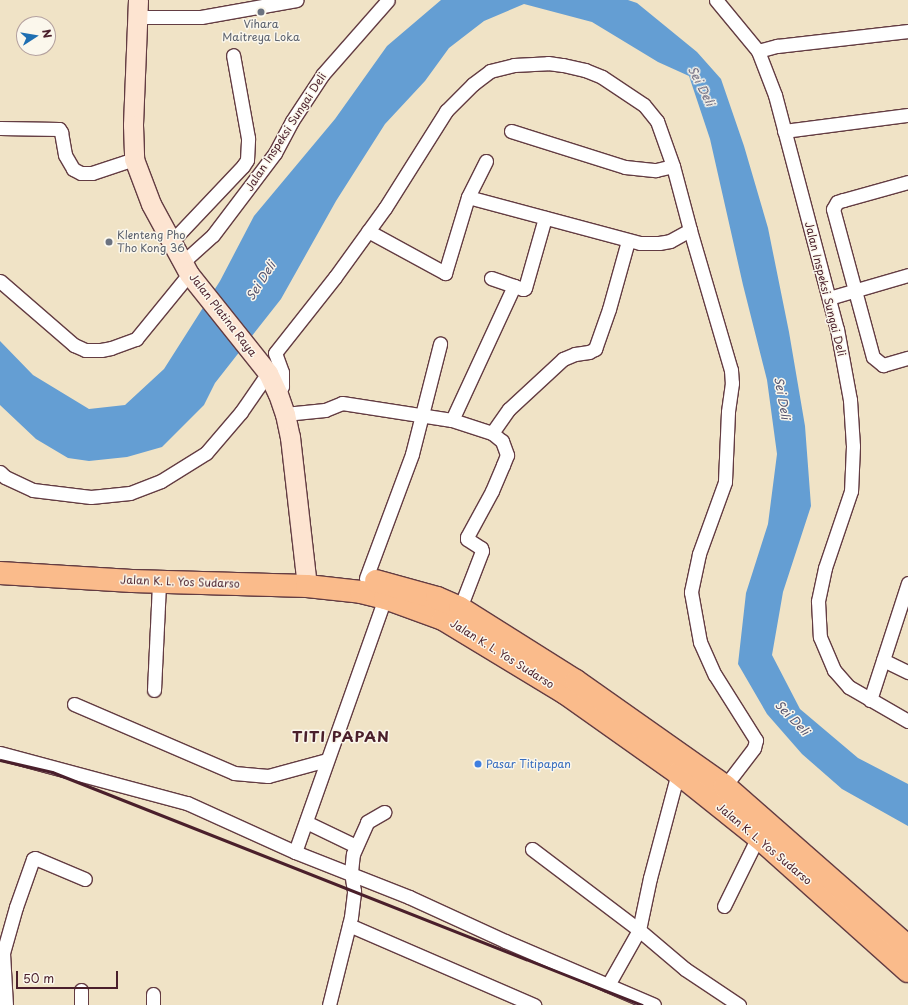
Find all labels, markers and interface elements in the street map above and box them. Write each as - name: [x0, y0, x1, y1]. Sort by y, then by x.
- marker: Vihara Maitreya Loka: [256, 7, 266, 17]
- north arrow: [16, 16, 56, 56]
- place label: Vihara Maitreya Loka: [222, 18, 300, 44]
- text: N: [38, 28, 56, 40]
- water label: Sei Deli: [685, 64, 717, 108]
- street label: Jalan Inspeksi Sungai Deli: [243, 70, 329, 194]
- street label: Jalan Inspeksi Sungai Deli: [802, 220, 848, 358]
- place label: Klenteng Pho Tho Kong 36: [117, 229, 186, 255]
- marker: Klenteng Pho Tho Kong 36: [104, 237, 114, 247]
- water label: Sei Deli: [243, 259, 279, 303]
- street label: Jalan Platina Raya: [186, 271, 260, 359]
- water label: Sei Deli: [771, 376, 793, 420]
- street label: Jalan K. L. Yos Sudarso: [118, 573, 242, 591]
- street label: Jalan K. L. Yos Sudarso: [446, 616, 558, 692]
- water label: Sei Deli: [772, 698, 812, 738]
- district label: TITI PAPAN: [292, 727, 390, 745]
- place label: Pasar Titipapan: [486, 757, 571, 771]
- marker: Pasar Titipapan: [473, 759, 483, 769]
- street label: Jalan K. L. Yos Sudarso: [713, 799, 815, 889]
- scale bar: [18, 963, 120, 989]
- text: 50 m: [23, 969, 54, 987]

